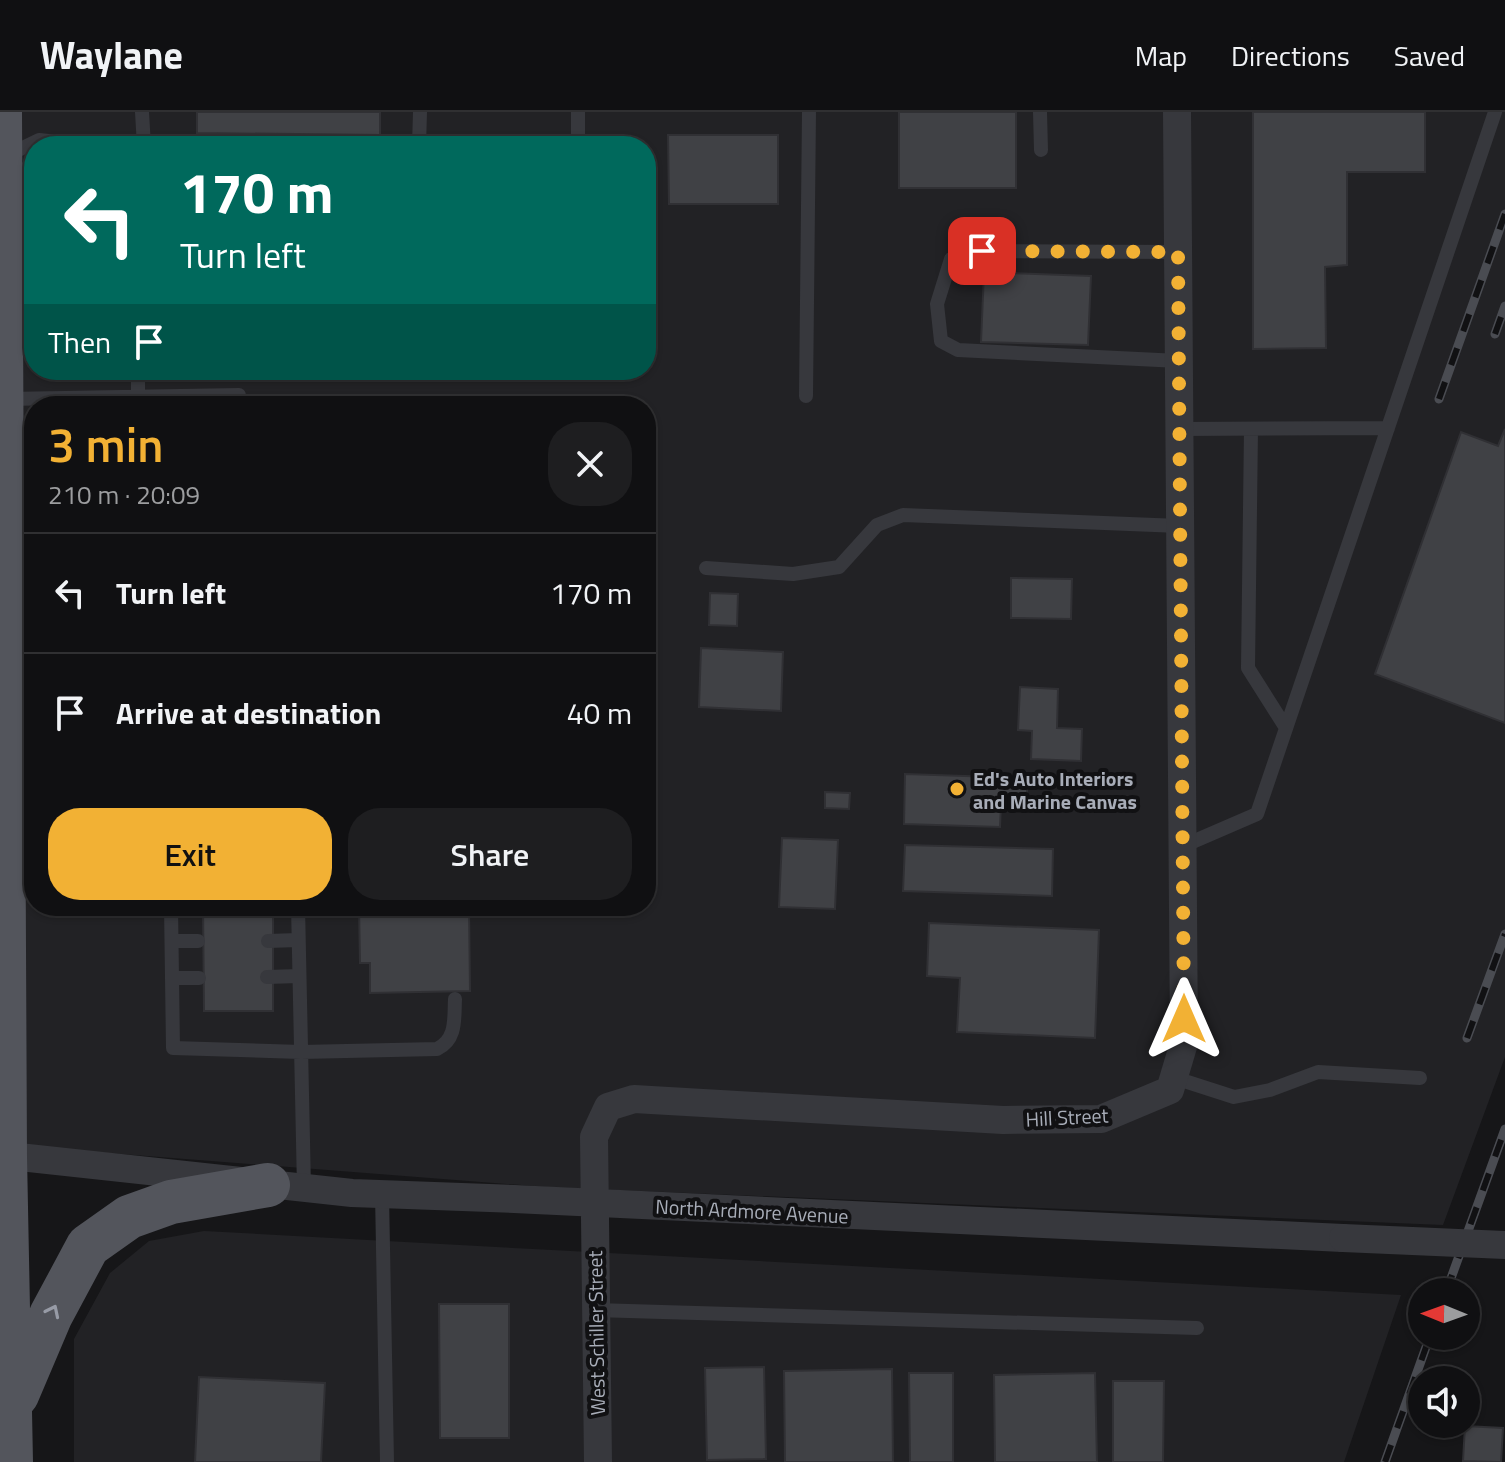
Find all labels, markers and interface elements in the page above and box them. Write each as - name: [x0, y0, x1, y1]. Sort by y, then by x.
- text: Waylane: [40, 26, 183, 84]
- text: Map: [1135, 34, 1187, 77]
- text: Directions: [1231, 34, 1350, 77]
- text: Saved: [1394, 34, 1465, 77]
- text: 170 m: [180, 150, 333, 235]
- icon: left: [48, 168, 152, 272]
- pin: [948, 217, 1016, 285]
- text: Turn left: [180, 227, 306, 282]
- icon: arrive: [960, 229, 1004, 273]
- text: Then: [48, 319, 111, 365]
- icon: arrive: [127, 320, 171, 364]
- text: 3 min: [48, 408, 163, 481]
- button: close: [548, 422, 632, 506]
- text: 210 m · 20:09: [48, 475, 200, 514]
- text: Turn left: [116, 570, 226, 616]
- text: 170 m: [550, 570, 632, 616]
- icon: left: [48, 571, 92, 615]
- text: Arrive at destination: [116, 690, 381, 736]
- text: 40 m: [567, 690, 632, 736]
- icon: arrive: [48, 691, 92, 735]
- place label: Ed's Auto Interiors and Marine Canvas: [973, 763, 1137, 817]
- marker: Ed's Auto Interiors and Marine Canvas: [948, 780, 966, 798]
- button: Exit: [48, 808, 332, 900]
- button: Share: [348, 808, 632, 900]
- position arrow: [1142, 977, 1226, 1061]
- street label: Hill Street: [1025, 1099, 1109, 1135]
- street label: North Ardmore Avenue: [655, 1190, 849, 1232]
- street label: West Schiller Street: [579, 1250, 613, 1416]
- north arrow: [1408, 1278, 1480, 1350]
- map controls: [1408, 1278, 1480, 1438]
- one-way arrow: [44, 1305, 59, 1320]
- button: sound: [1408, 1366, 1480, 1438]

